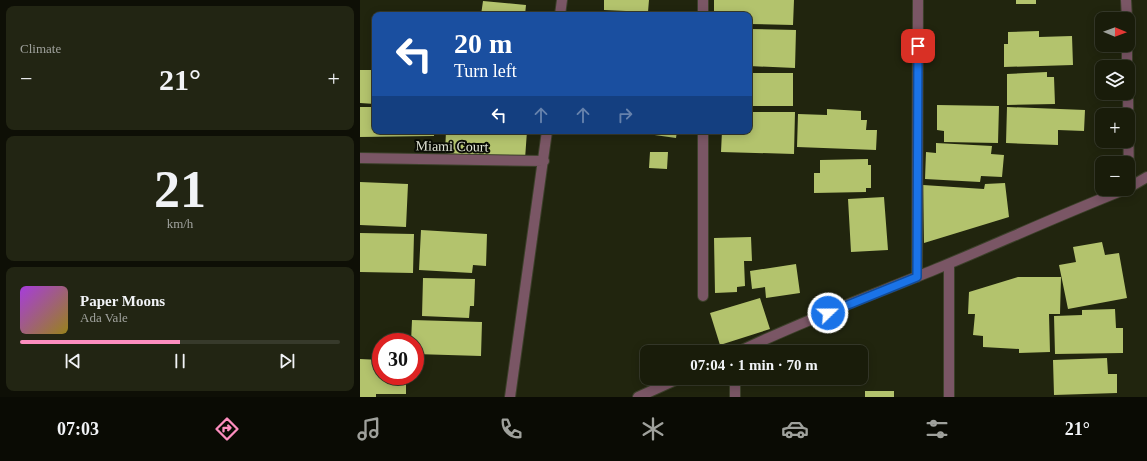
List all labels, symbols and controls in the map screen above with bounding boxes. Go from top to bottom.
north arrow [1095,12,1135,52]
map controls [1095,12,1135,196]
icon: left [388,28,440,80]
text: 20 m [454,28,512,59]
pin [901,29,935,63]
icon: arrive [907,35,929,57]
text: Climate [20,41,61,56]
button: layers [1095,60,1135,100]
text: Turn left [454,61,517,81]
text: 21° [159,63,201,96]
text: − [20,66,32,91]
text: + [328,66,340,91]
icon: left [488,104,510,126]
icon: ahead [530,104,552,126]
icon: ahead [572,104,594,126]
icon: right [614,104,636,126]
button: + [1095,108,1135,148]
street label: Miami Court [415,138,489,155]
button: − [1095,156,1135,196]
text: 21 [154,161,206,218]
text: km/h [167,216,193,231]
position arrow [807,292,849,334]
text: Paper Moons [80,293,165,309]
text: Ada Vale [80,310,128,325]
speed limit sign: 30 [372,333,424,385]
icon: previous [62,350,84,372]
icon: pause [169,350,191,372]
icon: next [276,350,298,372]
text: 07:04 · 1 min · 70 m [690,357,818,373]
icon: directions [213,415,241,443]
icon: music [355,415,383,443]
icon: phone [497,415,525,443]
icon: climate [639,415,667,443]
icon: car [781,415,809,443]
icon: filters [923,415,951,443]
text: 07:03 [57,419,99,439]
text: 21° [1065,419,1090,439]

